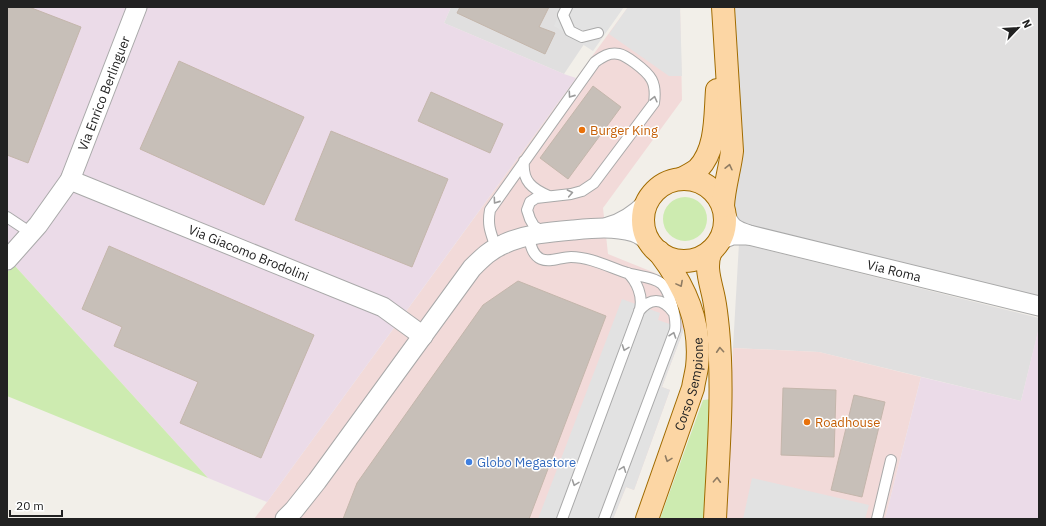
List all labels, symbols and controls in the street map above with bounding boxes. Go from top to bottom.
north arrow [998,8,1038,48]
text: N [1019,17,1035,30]
street label: Via Enrico Berlinguer [74,33,134,153]
one-way arrow [569,91,576,98]
one-way arrow [649,95,657,102]
place label: Burger King [590,122,658,139]
marker: Burger King [577,125,587,135]
one-way arrow [725,164,733,171]
one-way arrow [567,190,574,198]
one-way arrow [494,197,501,204]
street label: Via Giacomo Brodolini [186,221,311,285]
street label: Via Roma [865,256,923,286]
one-way arrow [676,280,683,288]
one-way arrow [669,331,677,338]
street label: Corso Sempione [671,337,707,433]
one-way arrow [622,344,630,351]
one-way arrow [715,347,724,353]
place label: Roadhouse [815,414,880,431]
marker: Roadhouse [802,417,812,427]
place label: Globo Megastore [477,454,576,471]
one-way arrow [664,456,673,463]
marker: Globo Megastore [464,457,474,467]
one-way arrow [618,466,626,473]
one-way arrow [713,477,721,483]
one-way arrow [572,479,580,486]
scale bar [10,492,62,518]
text: 20 m [16,498,44,513]

